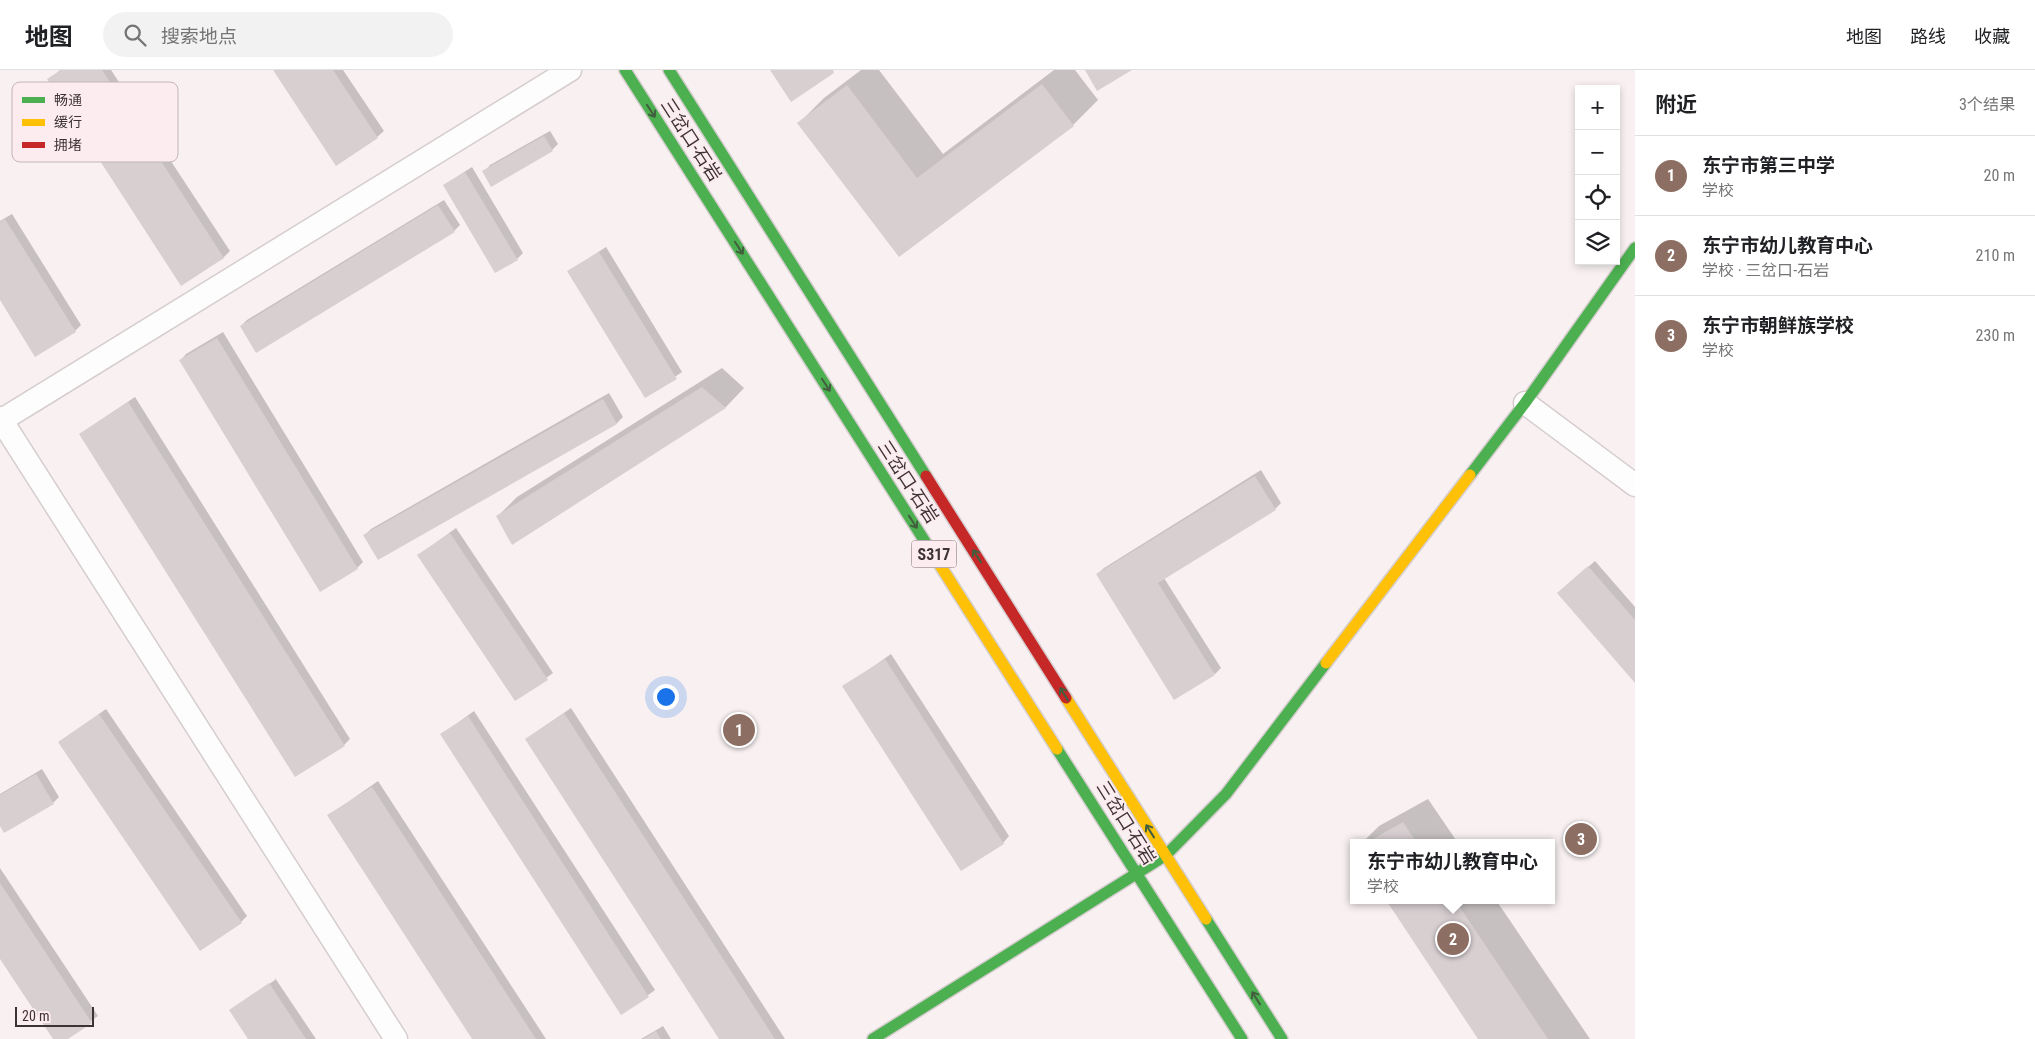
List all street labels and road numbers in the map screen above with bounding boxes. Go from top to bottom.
street label: 三岔口-石岩 [657,94,726,185]
street label: 三岔口-石岩 [874,436,943,527]
road number: S317 [912,540,956,568]
street label: 三岔口-石岩 [1092,777,1160,868]

